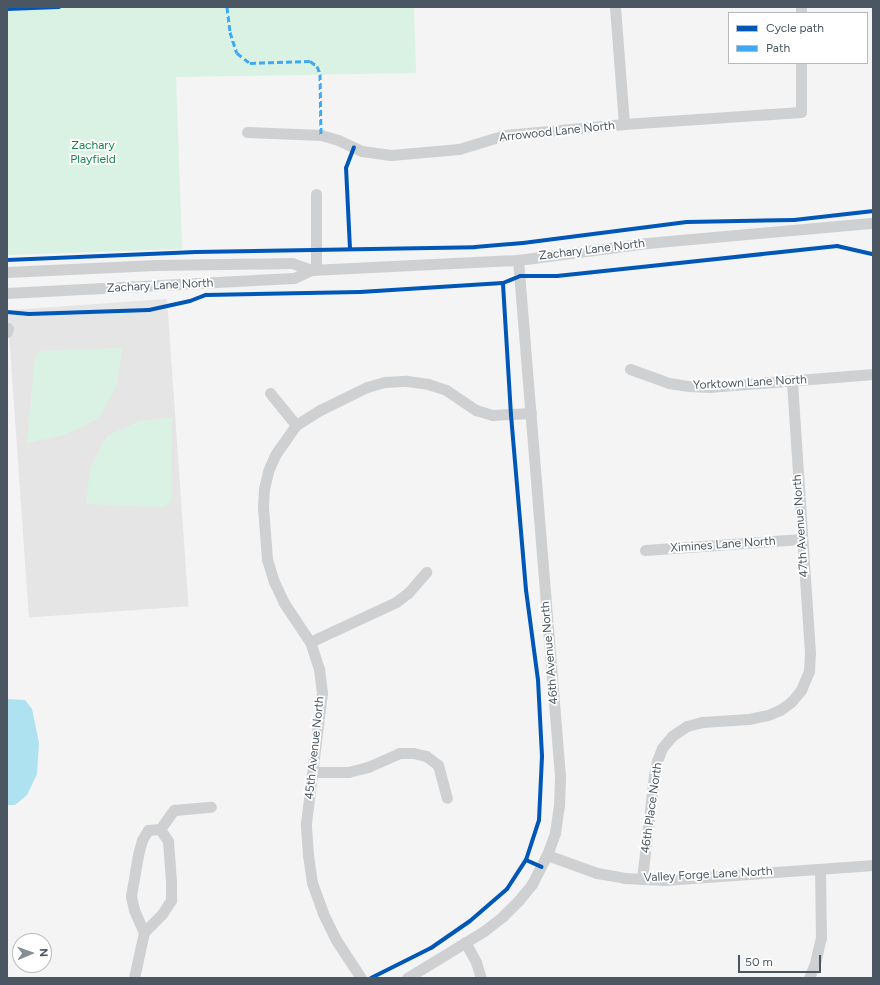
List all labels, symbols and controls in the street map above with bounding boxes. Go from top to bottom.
legend [728,12,868,64]
text: Cycle path [766,21,824,35]
text: Path [766,41,790,55]
street label: Arrowood Lane North [498,119,616,145]
park label: Zachary Playfield [70,139,116,167]
street label: Zachary Lane North [538,236,646,264]
street label: Zachary Lane North [106,276,214,296]
street label: Yorktown Lane North [693,373,807,393]
street label: 47th Avenue North [790,474,812,578]
street label: Ximines Lane North [670,534,776,556]
street label: 46th Avenue North [538,601,562,705]
street label: 45th Avenue North [302,696,328,800]
street label: 46th Place North [638,762,666,854]
street label: Valley Forge Lane North [643,864,773,886]
north arrow [12,933,52,973]
scale bar [740,947,823,973]
text: N [37,948,50,957]
text: 50 m [745,955,773,969]

